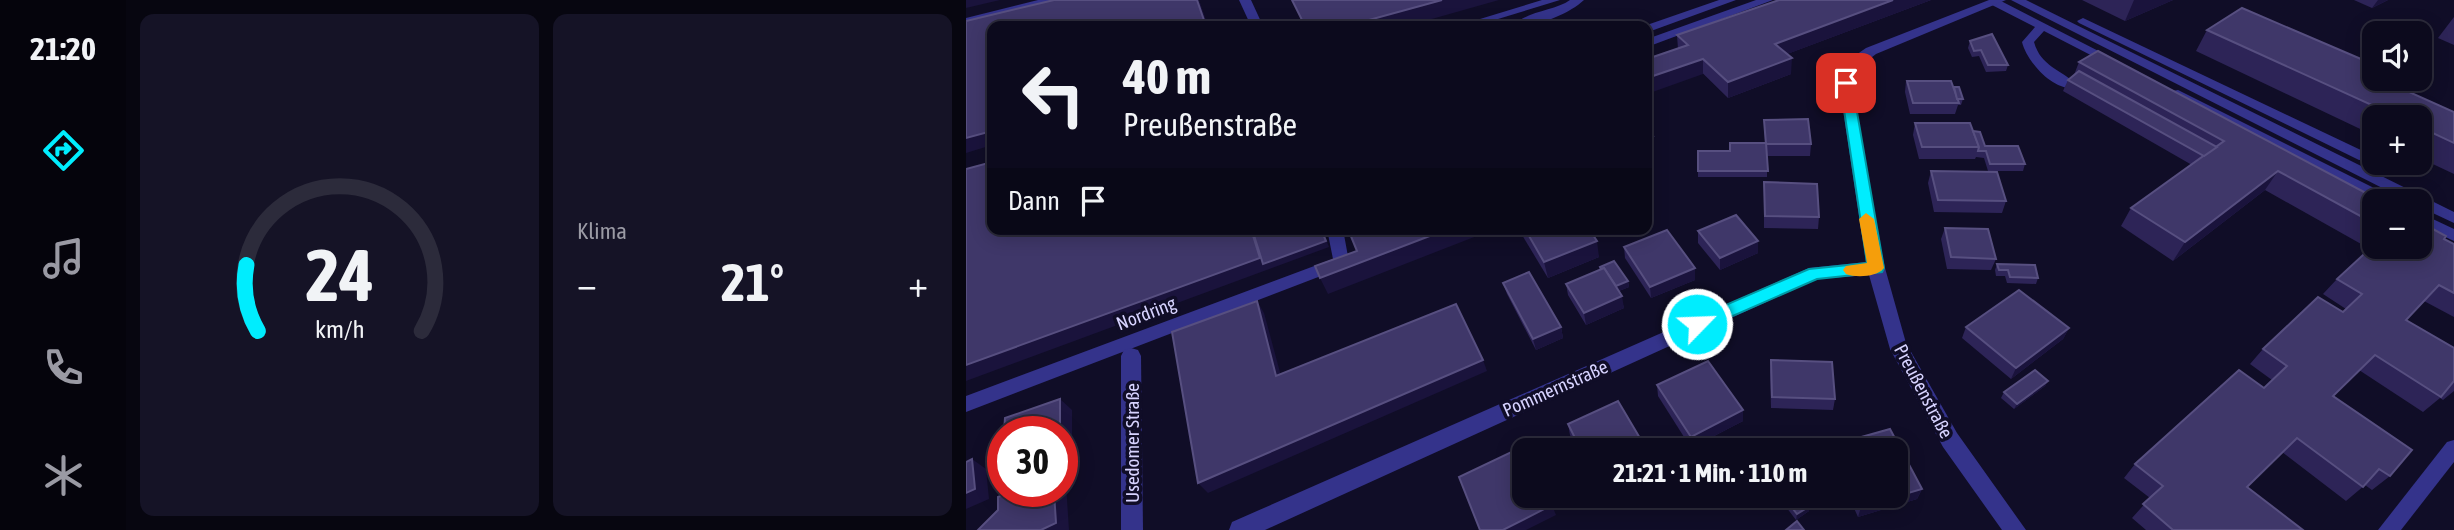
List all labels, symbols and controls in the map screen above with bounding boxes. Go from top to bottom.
map controls [2362,21,2432,259]
button: sound [2362,21,2432,91]
text: 21:20 [30,30,96,67]
text: 40 m [1123,48,1211,104]
icon: left [1008,49,1099,140]
pin [1816,53,1876,113]
icon: arrive [1827,64,1865,102]
button: + [2362,105,2432,175]
text: Preußenstraße [1123,106,1297,143]
icon: directions [39,126,88,175]
icon: arrive [1074,182,1112,220]
text: Dann [1008,186,1060,216]
button: − [2362,189,2432,259]
text: Klima [577,218,627,244]
text: 24 [305,233,374,316]
icon: music [39,234,88,283]
text: 21° [721,252,784,312]
text: − [577,262,597,305]
text: + [908,262,928,305]
position arrow [1660,287,1734,361]
street label: Nordring [1113,291,1180,334]
text: km/h [315,315,364,343]
street label: Preußenstraße [1890,340,1958,442]
icon: phone [39,343,88,392]
street label: Pommernstraße [1499,355,1611,421]
street label: Usedomer Straße [1121,383,1143,503]
speed limit sign: 30 [987,416,1078,507]
icon: climate [39,451,88,500]
text: 21:21 · 1 Min. · 110 m [1613,458,1807,488]

